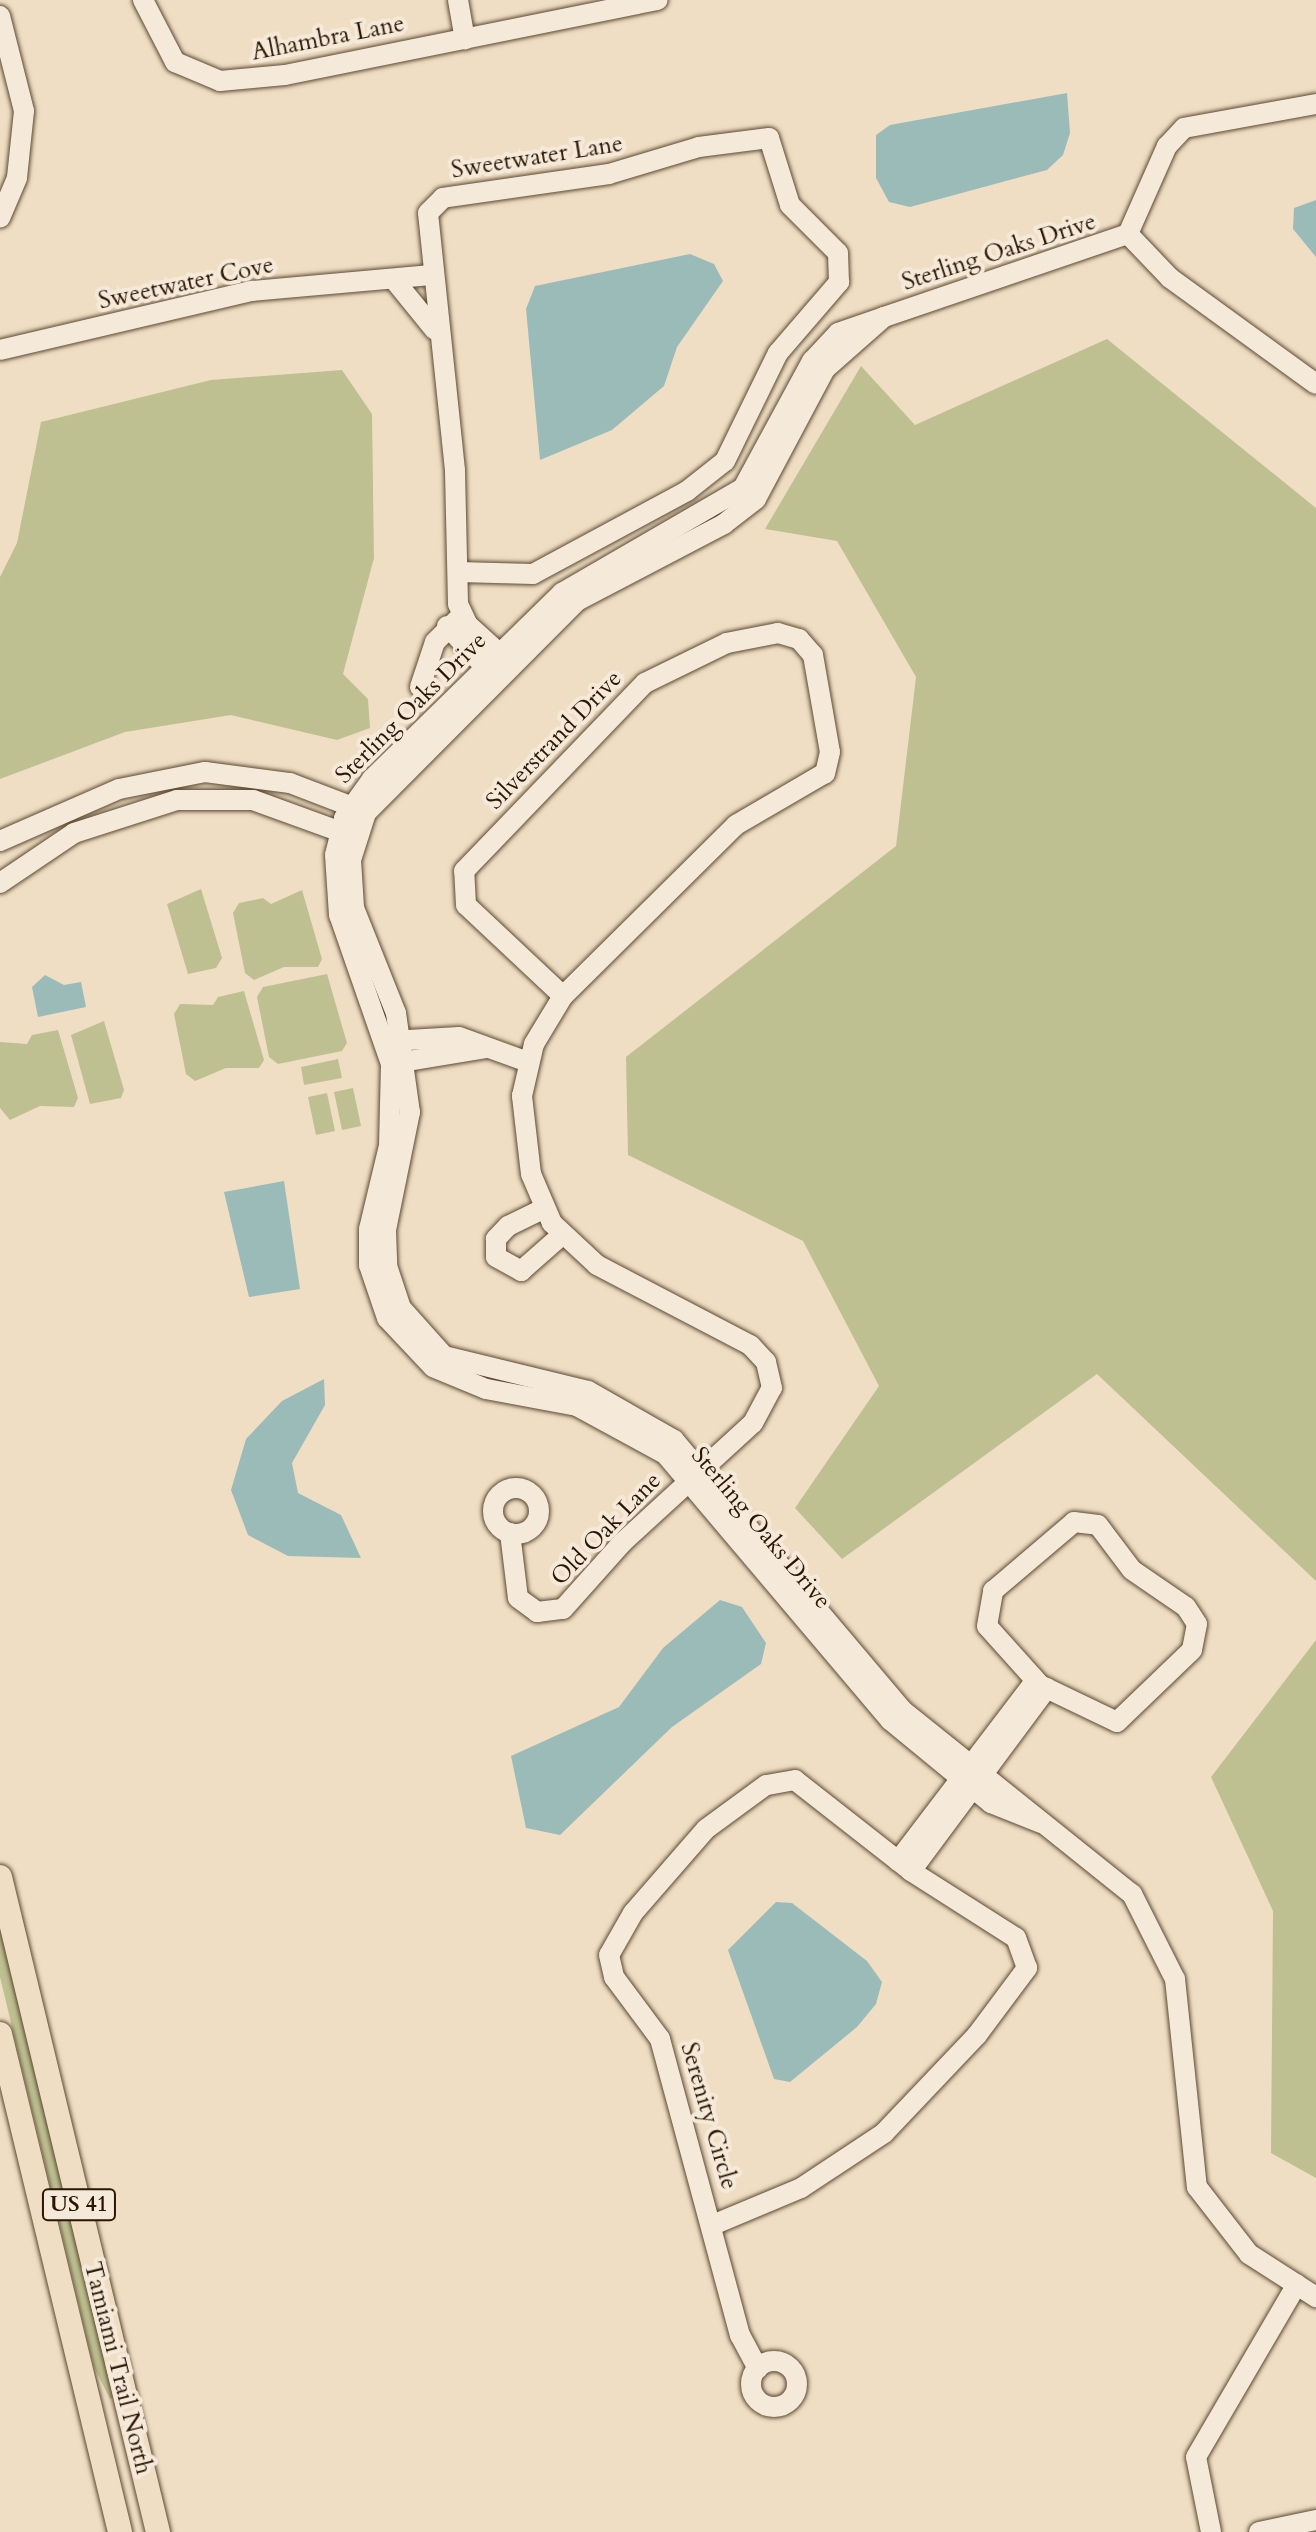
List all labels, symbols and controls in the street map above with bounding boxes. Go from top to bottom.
street label: Alhambra Lane [249,9,407,67]
street label: Sweetwater Lane [449,129,625,185]
street label: Sterling Oaks Drive [898,207,1100,297]
street label: Sweetwater Cove [96,250,276,316]
street label: Sterling Oaks Drive [329,626,493,790]
street label: Silverstrand Drive [480,664,628,816]
street label: Sterling Oaks Drive [685,1441,837,1615]
street label: Old Oak Lane [545,1467,667,1591]
street label: Serenity Circle [674,2039,744,2193]
road number: US 41 [41,2187,117,2223]
street label: Tamiami Trail North [78,2259,158,2477]

